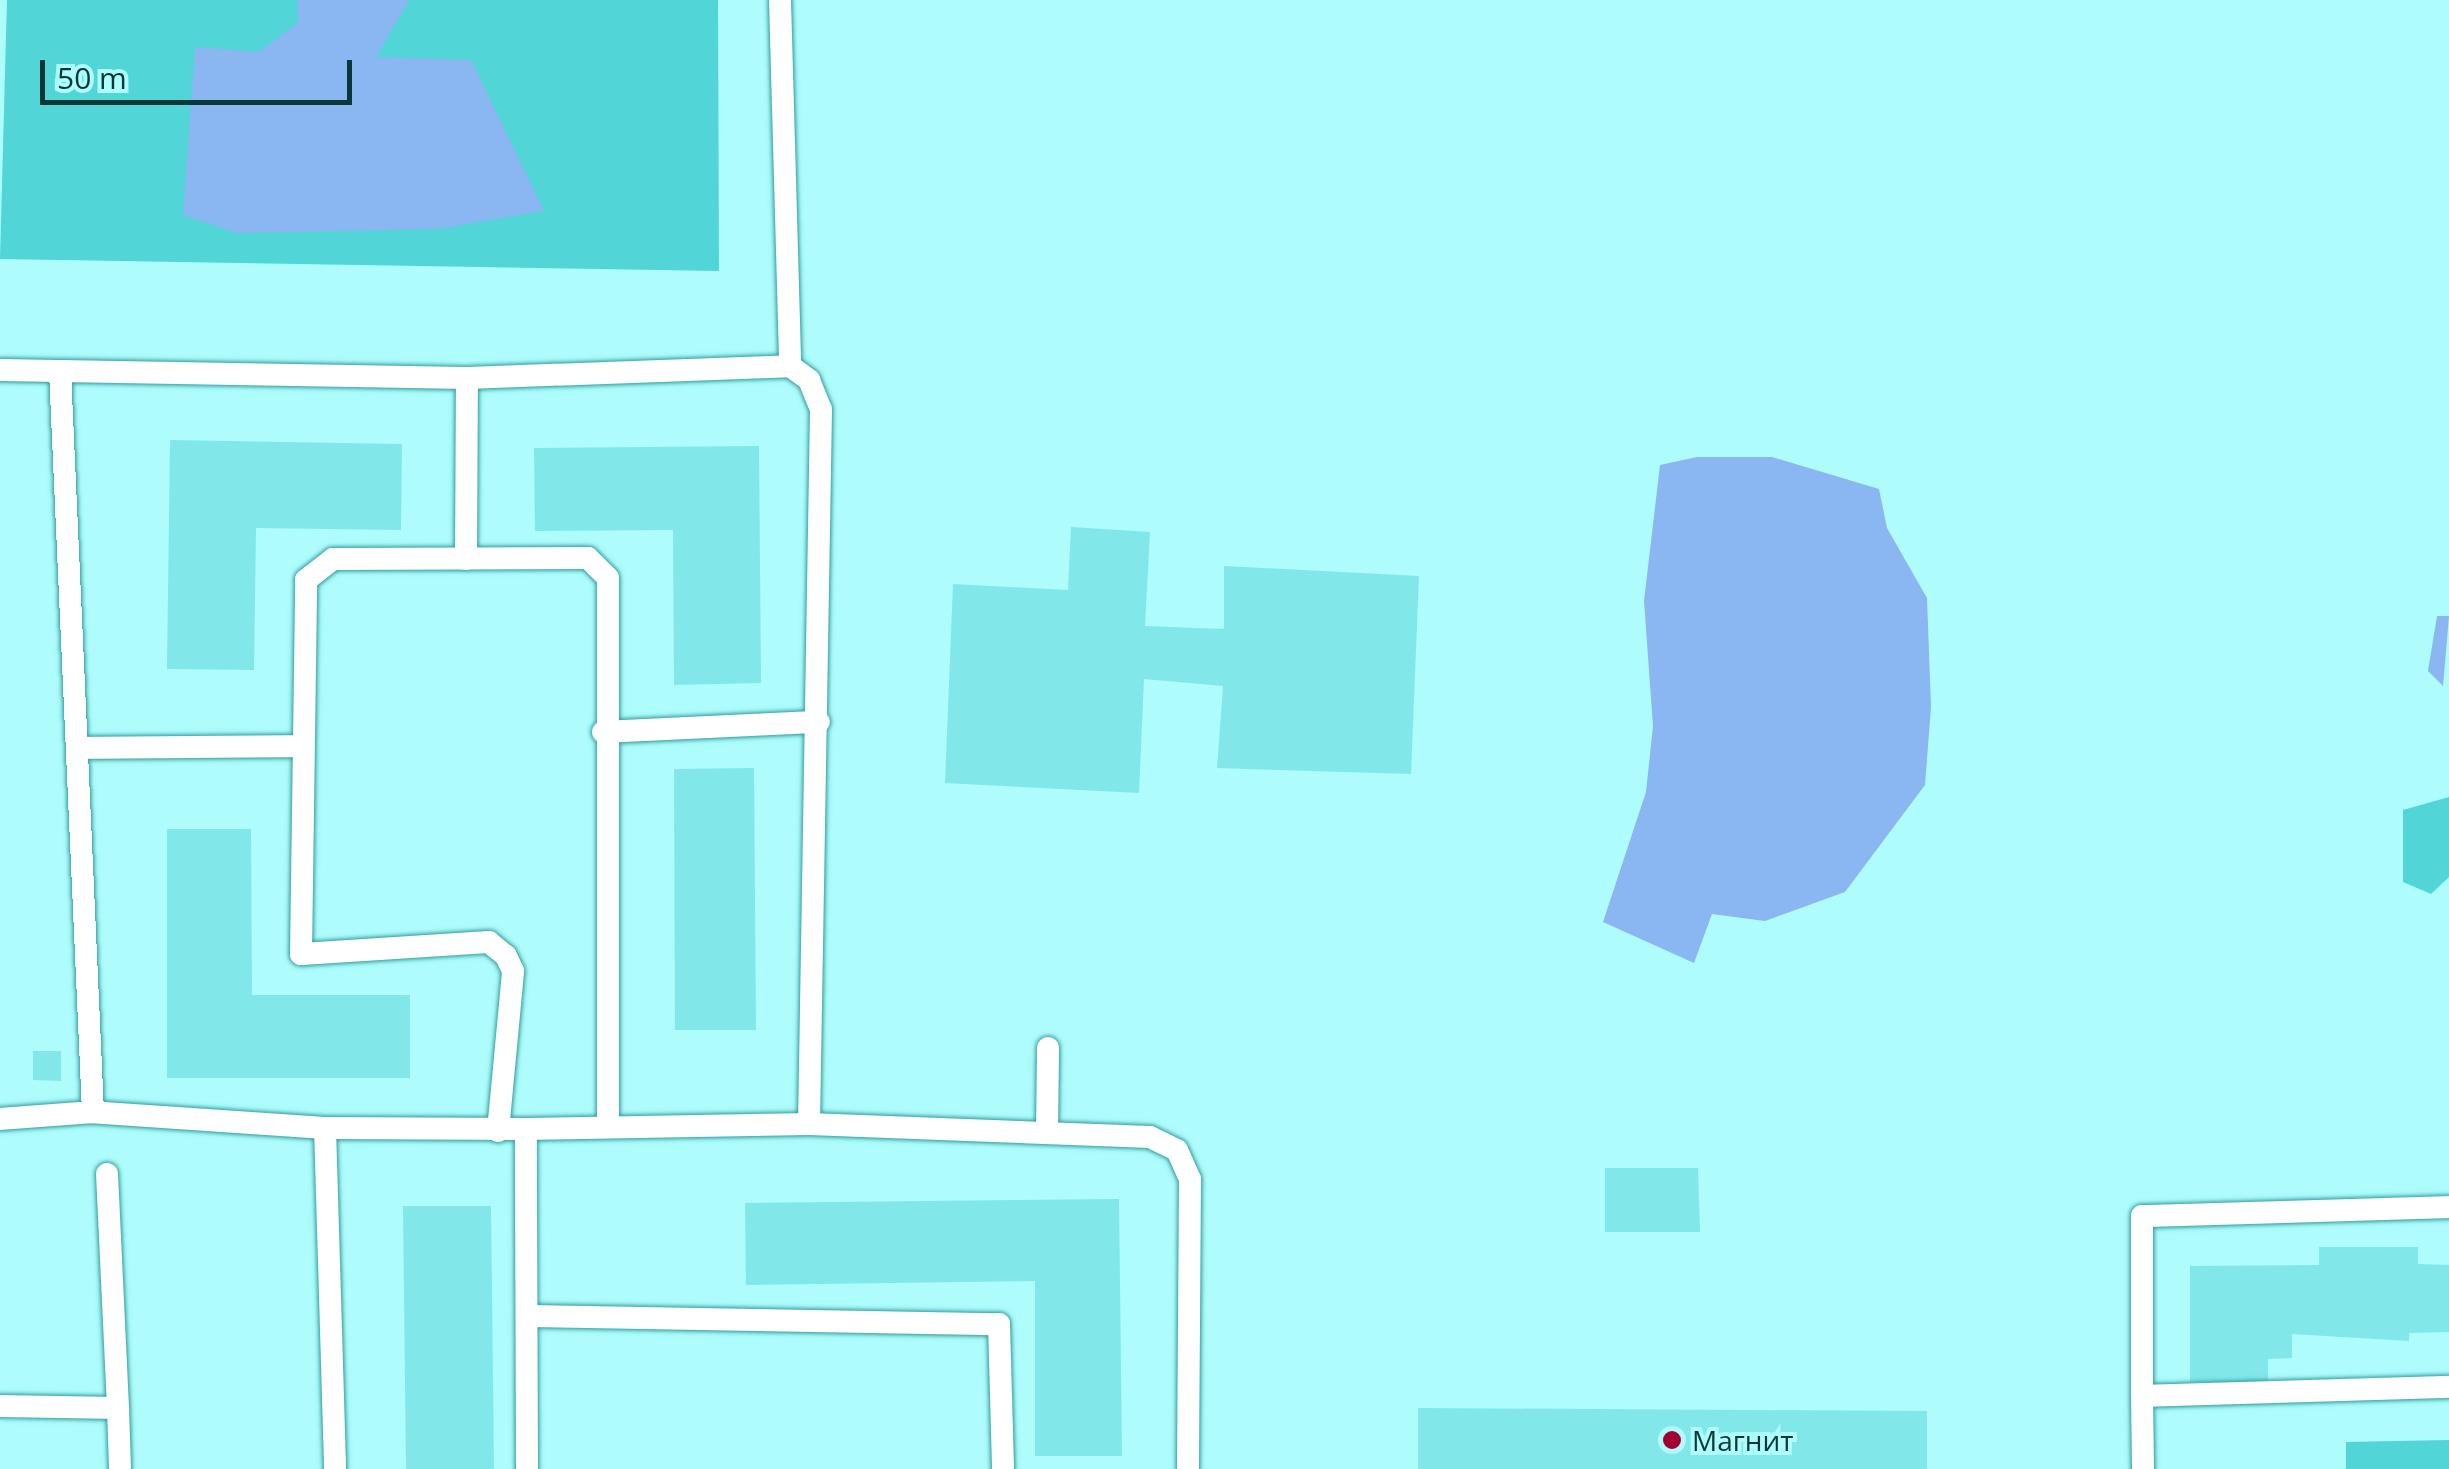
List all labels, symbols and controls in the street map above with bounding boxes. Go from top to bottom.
scale bar [45,40,358,102]
text: 50 m [57,57,127,98]
place label: Магнит [1692,1423,1794,1457]
marker: Магнит [1661,1429,1683,1451]

